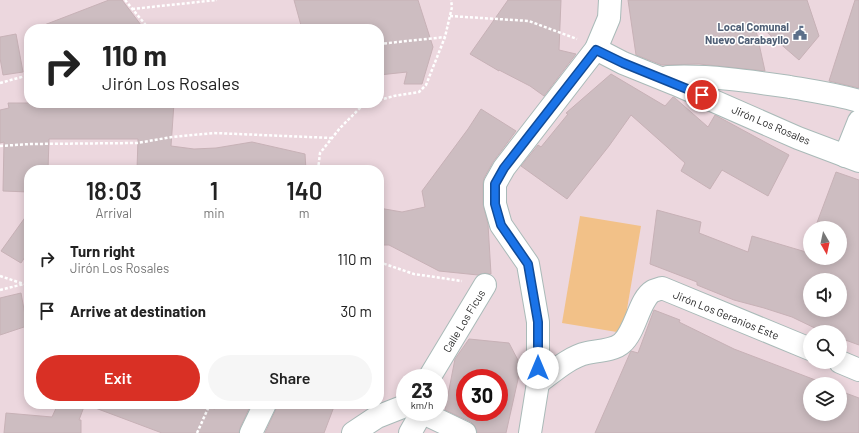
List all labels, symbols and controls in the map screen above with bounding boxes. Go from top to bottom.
place label: Local Comunal Nuevo Carabayllo [705,20,789,46]
public building icon: Local Comunal Nuevo Carabayllo [792,25,808,41]
text: 110 m [102,38,167,72]
icon: right [36,40,88,92]
text: Jirón Los Rosales [102,72,240,94]
pin [685,78,719,112]
icon: arrive [691,84,713,106]
street label: Jirón Los Rosales [730,102,812,147]
text: 18:03 [86,176,142,205]
text: 1 [210,176,218,205]
text: 140 [286,176,322,205]
text: Arrival [96,205,132,221]
text: min [203,205,225,221]
text: m [299,205,310,221]
north arrow [803,221,847,265]
map controls [803,221,847,421]
text: Turn right [70,242,135,260]
icon: right [36,248,58,270]
text: 110 m [338,250,372,268]
text: Jirón Los Rosales [70,260,169,276]
button: sound [803,273,847,317]
street label: Calle Los Ficus [440,287,487,355]
street label: Jirón Los Geranios Este [671,287,781,342]
icon: arrive [36,300,58,322]
text: Arrive at destination [70,302,206,320]
text: 30 m [340,302,372,320]
button: search [803,325,847,369]
position arrow [517,347,559,389]
button: Exit [36,355,200,401]
button: Share [208,355,372,401]
speed limit sign: 30 [456,369,508,421]
button: layers [803,377,847,421]
text: 23 [411,378,433,402]
text: km/h [411,399,433,411]

